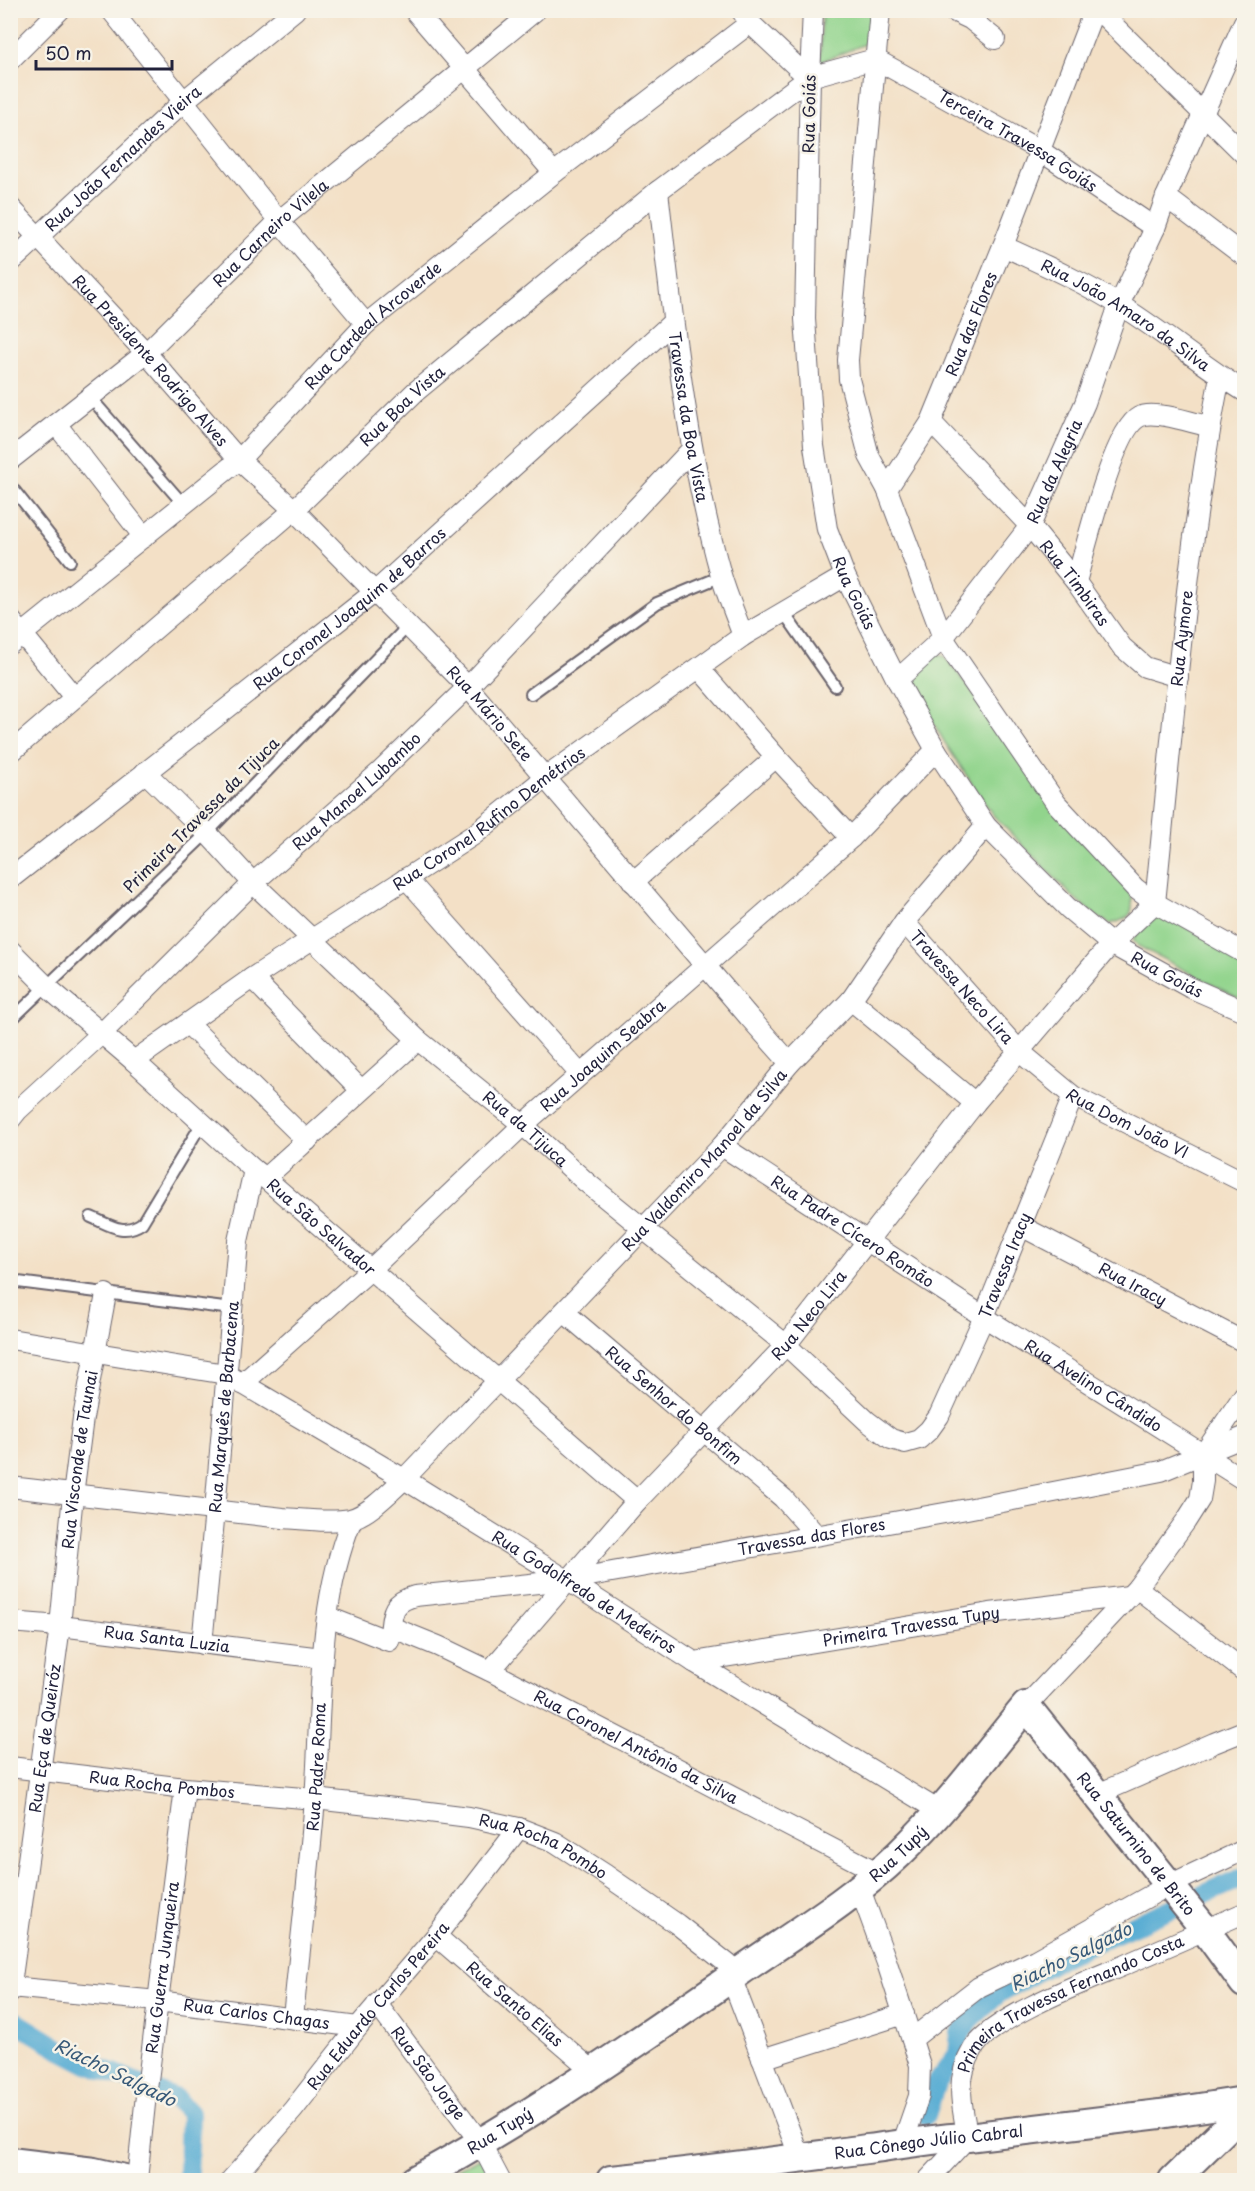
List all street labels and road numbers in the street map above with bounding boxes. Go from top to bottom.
street label: Rua Goiás [795,74,821,154]
street label: Rua João Fernandes Vieira [38,79,206,236]
street label: Terceira Travessa Goiás [934,83,1103,197]
street label: Rua Carneiro Vilela [206,172,333,292]
street label: Rua João Amaro da Silva [1037,252,1216,376]
street label: Rua Cardeal Arcoverde [298,255,446,394]
street label: Rua das Flores [938,268,1002,379]
street label: Rua Presidente Rodrigo Alves [68,269,235,451]
street label: Travessa da Boa Vista [664,330,716,504]
street label: Rua Boa Vista [353,359,450,451]
street label: Rua da Alegria [1020,415,1088,527]
street label: Rua Coronel Joaquim de Barros [247,521,450,695]
street label: Rua Timbiras [1035,534,1116,630]
street label: Rua Goiás [828,553,883,633]
street label: Rua Aymore [1164,589,1198,687]
street label: Rua Mário Sete [442,659,539,766]
street label: Rua Manoel Lubambo [286,726,426,855]
street label: Primeira Travessa da Tijuca [117,731,284,898]
street label: Rua Coronel Rufino Demétrios [387,740,590,895]
street label: Travessa Neco Lira [905,924,1020,1049]
street label: Rua Goiás [1127,944,1207,1003]
street label: Rua Joaquim Seabra [534,993,670,1116]
street label: Rua Valdomiro Manoel da Silva [615,1063,792,1256]
street label: Rua Dom João VI [1061,1082,1193,1163]
street label: Rua da Tijuca [478,1084,574,1172]
street label: Rua Padre Cícero Romão [767,1168,940,1293]
street label: Rua São Salvador [262,1172,382,1281]
street label: Travessa Iracy [972,1208,1036,1322]
street label: Rua Iracy [1095,1256,1172,1311]
street label: Rua Neco Lira [765,1264,851,1365]
street label: Rua Marquês de Barbacena [202,1300,244,1514]
street label: Rua Avelino Cândido [1020,1332,1168,1437]
street label: Rua Senhor do Bonfim [601,1339,748,1470]
street label: Rua Visconde de Taunai [55,1368,103,1550]
street label: Travessa das Flores [736,1511,887,1560]
street label: Rua Godolfredo de Medeiros [488,1524,681,1659]
street label: Primeira Travessa Tupy [820,1599,1001,1652]
street label: Rua Santa Luzia [103,1618,232,1658]
street label: Rua Eça de Queiróz [22,1662,66,1814]
street label: Rua Coronel Antônio da Silva [530,1683,743,1809]
street label: Rua Padre Roma [299,1702,331,1832]
street label: Rua Rocha Pombos [88,1764,236,1803]
street label: Rua Saturnino de Brito [1072,1766,1202,1920]
street label: Rua Rocha Pombo [477,1807,613,1884]
street label: Rua Tupý [863,1819,932,1887]
street label: Rua Guerra Junqueira [138,1880,184,2055]
street label: Rua Eduardo Carlos Pereira [300,1916,454,2094]
street label: Primeira Travessa Fernando Costa [951,1928,1187,2076]
street label: Rua Santo Elias [462,1955,569,2052]
street label: Rua Carlos Chagas [182,1991,331,2034]
street label: Rua São Jorge [386,2020,472,2124]
street label: Rua Tupý [462,2101,537,2159]
street label: Rua Cônego Júlio Cabral [833,2117,1025,2164]

